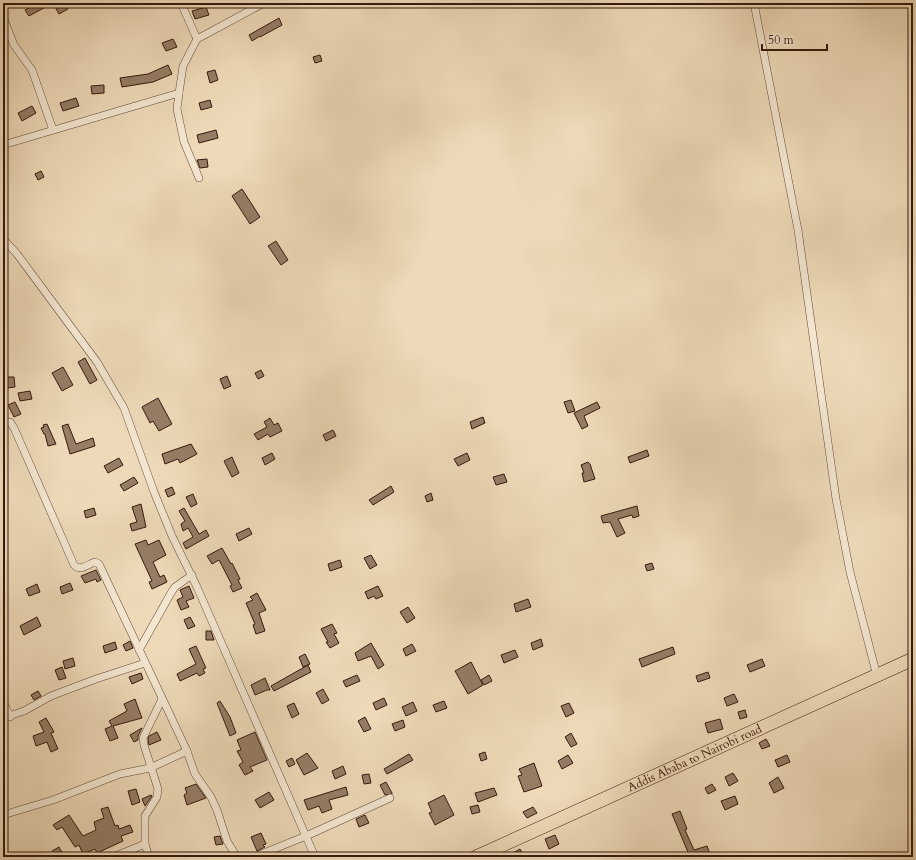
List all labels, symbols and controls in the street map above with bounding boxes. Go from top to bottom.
scale bar [762,26,827,52]
text: 50 m [768,32,795,48]
street label: Addis Ababa to Nairobi road [625,720,765,795]

